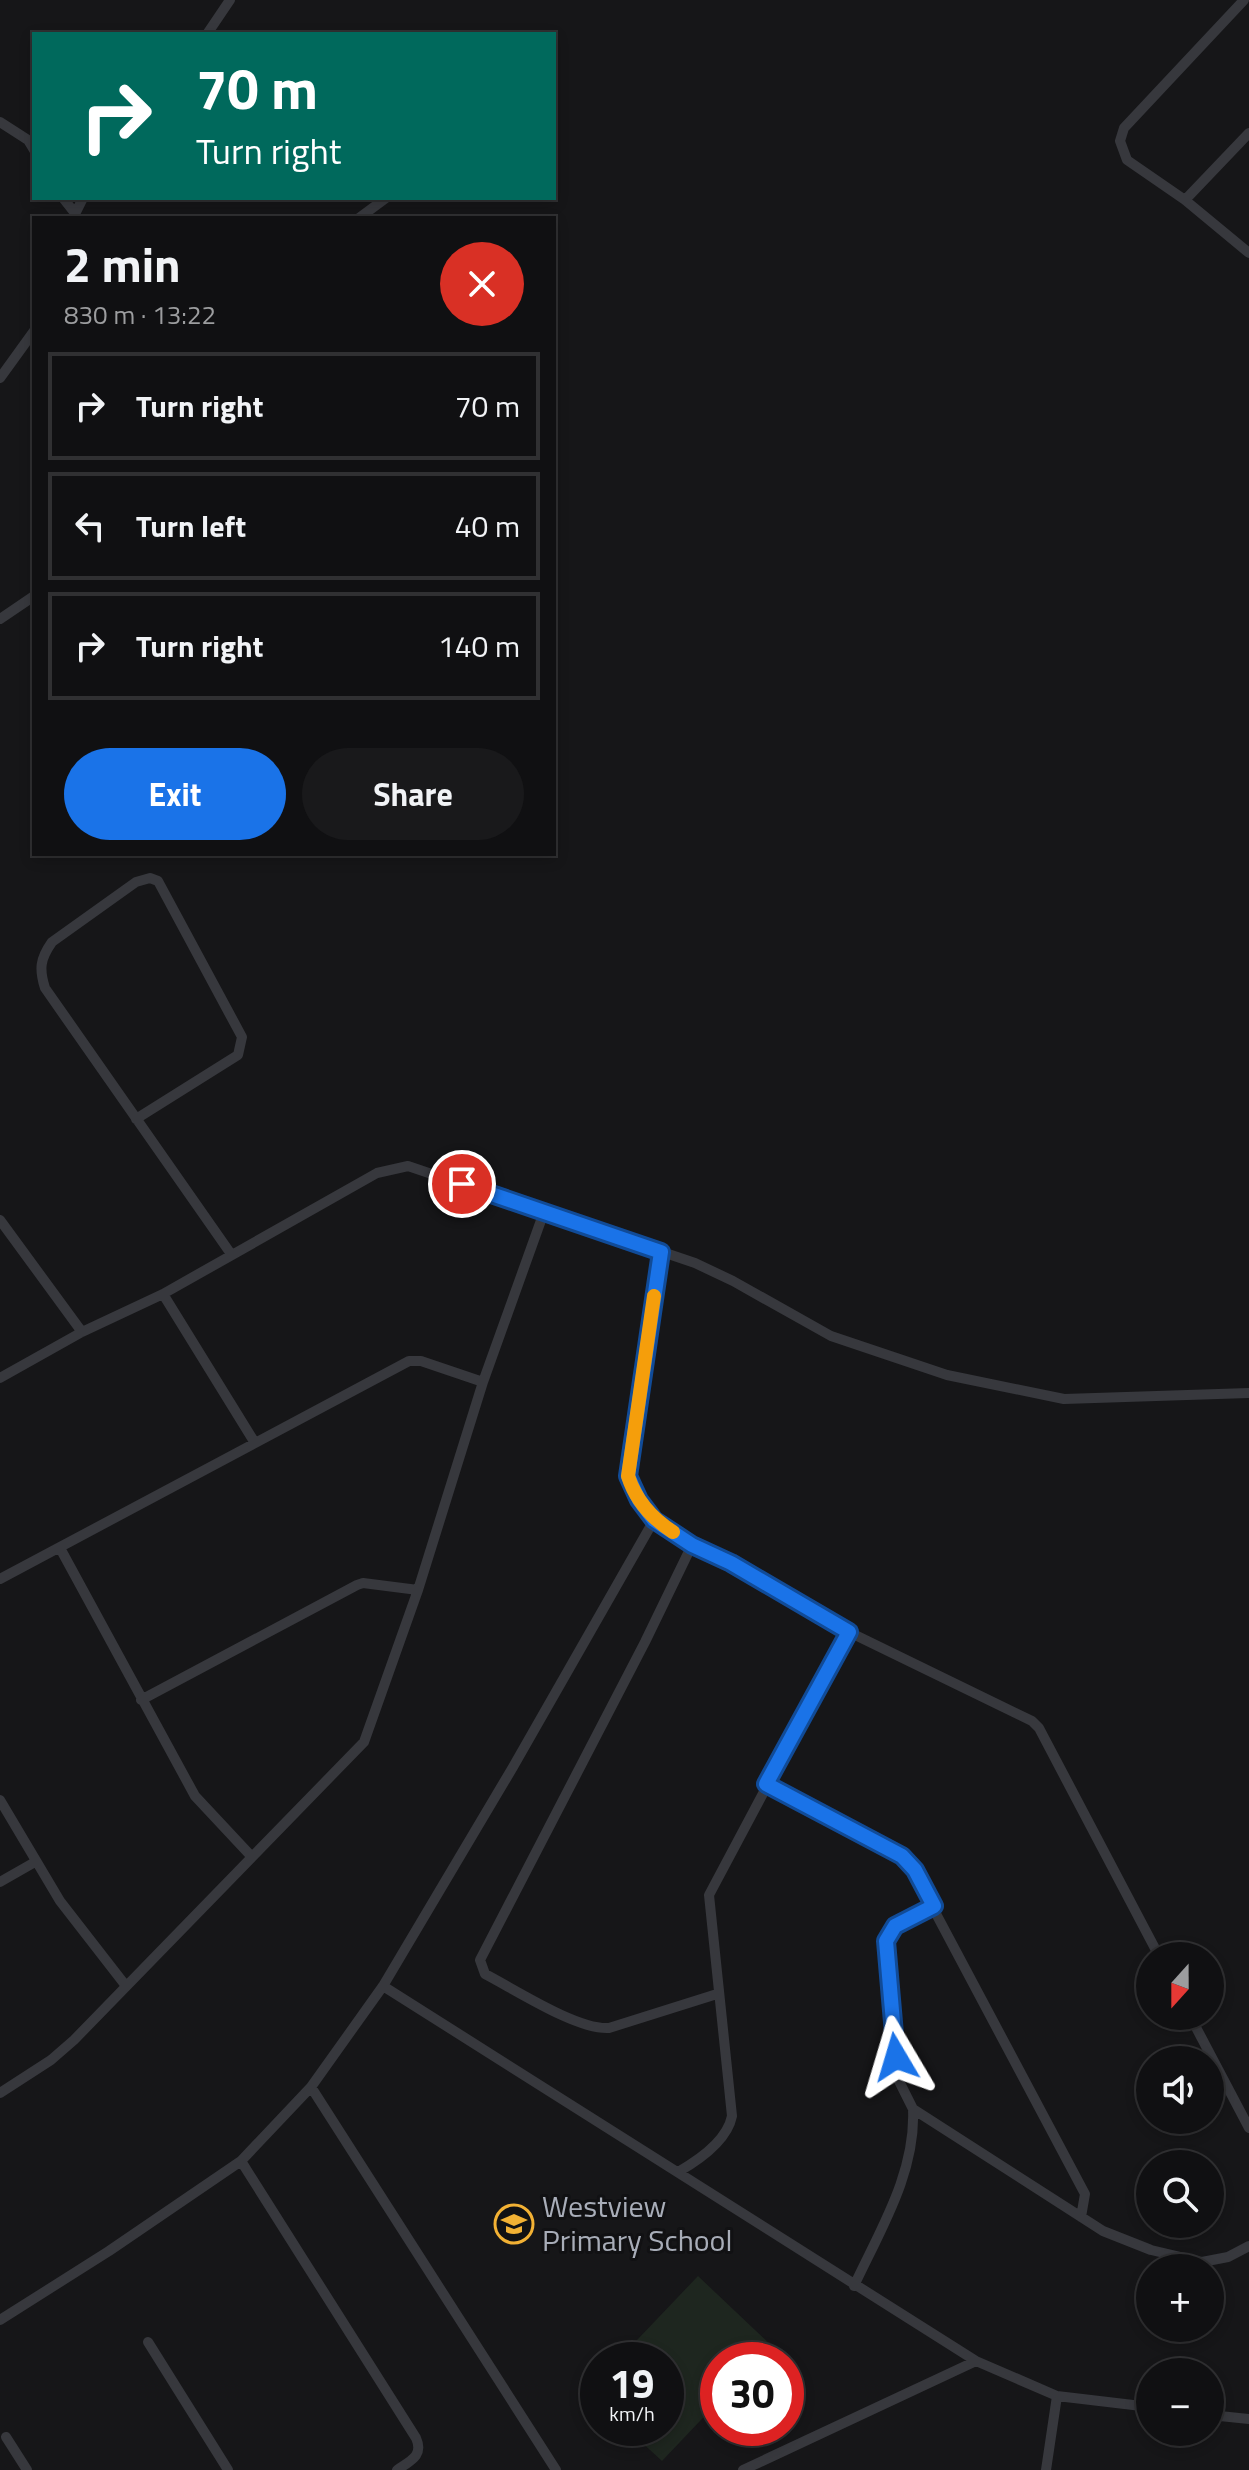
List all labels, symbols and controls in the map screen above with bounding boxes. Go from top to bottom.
text: 70 m [196,46,318,131]
icon: right [64,64,168,168]
text: Turn right [196,123,341,178]
text: 2 min [64,228,181,301]
button: close [440,242,524,326]
text: 830 m · 13:22 [64,295,216,334]
text: Turn right [136,383,264,429]
text: 70 m [455,383,520,429]
icon: right [68,384,112,428]
text: Turn left [136,503,246,549]
text: 40 m [455,503,520,549]
icon: left [68,504,112,548]
text: Turn right [136,623,264,669]
text: 140 m [438,623,520,669]
icon: right [68,624,112,668]
button: Exit [64,748,286,840]
button: Share [302,748,524,840]
pin [428,1150,496,1218]
icon: arrive [440,1162,484,1206]
north arrow [1136,1942,1224,2030]
map controls [1136,1942,1224,2446]
position arrow [854,2015,938,2099]
button: sound [1136,2046,1224,2134]
button: search [1136,2150,1224,2238]
place label: Westview Primary School [542,2183,732,2263]
school or university icon: Westview Primary School [493,2203,535,2245]
button: + [1136,2254,1224,2342]
speed limit sign: 30 [700,2342,804,2446]
text: 19 [610,2353,654,2414]
button: − [1136,2358,1224,2446]
text: km/h [609,2398,655,2429]

